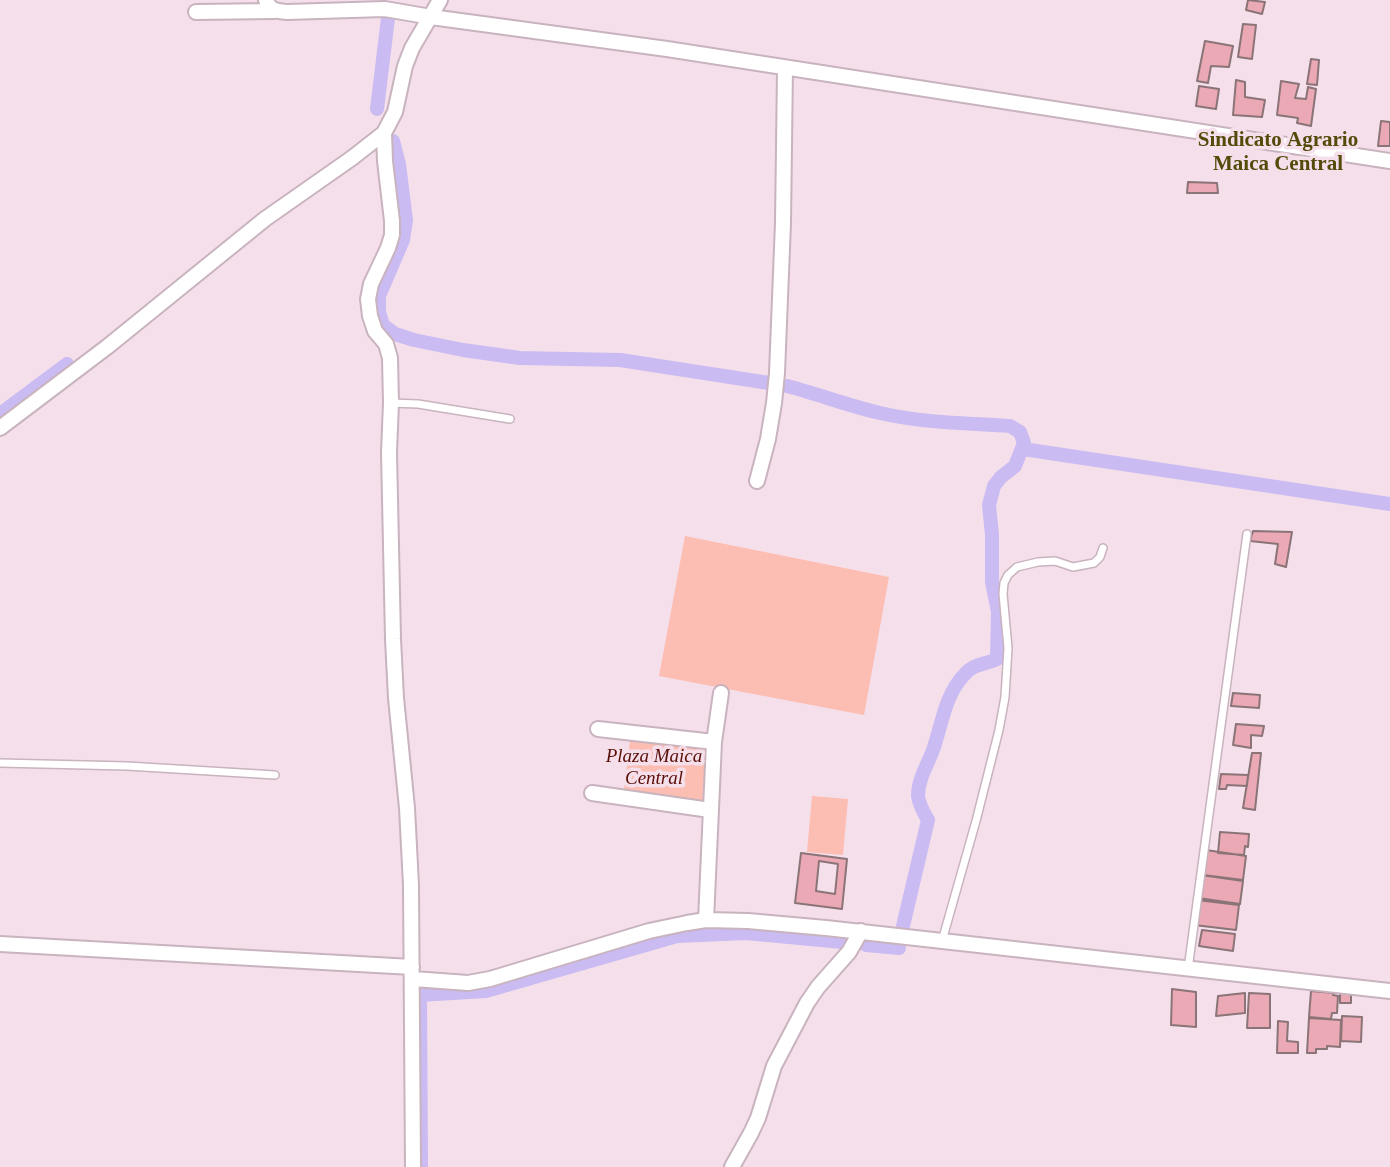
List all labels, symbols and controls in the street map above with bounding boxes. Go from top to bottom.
district label: Sindicato Agrario Maica Central [1198,128,1358,178]
park label: Plaza Maica Central [606,746,702,790]

